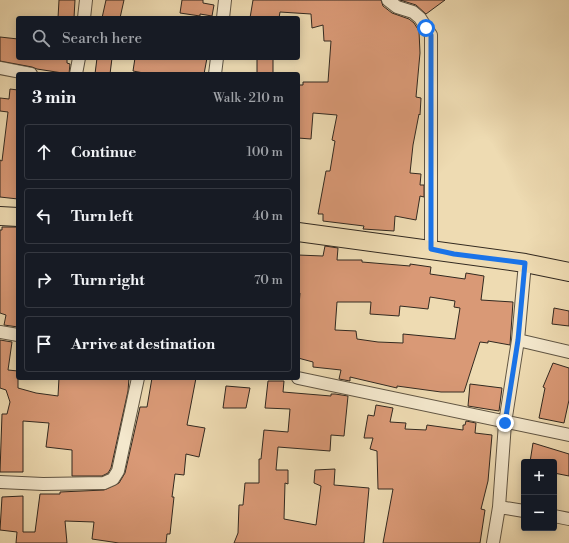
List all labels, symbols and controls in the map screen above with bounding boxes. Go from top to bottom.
search box [16,16,300,60]
route start [417,19,435,37]
icon: search [30,27,52,49]
text: Search here [62,29,142,48]
text: 3 min [32,87,76,109]
text: Walk · 210 m [213,90,284,106]
icon: ahead [33,141,55,163]
text: Continue [71,143,136,162]
text: 100 m [247,144,283,160]
icon: left [33,205,55,227]
text: Turn left [71,207,133,226]
text: 40 m [253,208,283,224]
icon: right [33,269,55,291]
text: Turn right [71,271,145,290]
text: 70 m [254,272,283,288]
icon: arrive [33,333,55,355]
text: Arrive at destination [71,335,215,354]
route end [496,414,514,432]
map controls [521,459,557,531]
button: + [521,459,557,495]
button: − [521,495,557,531]

